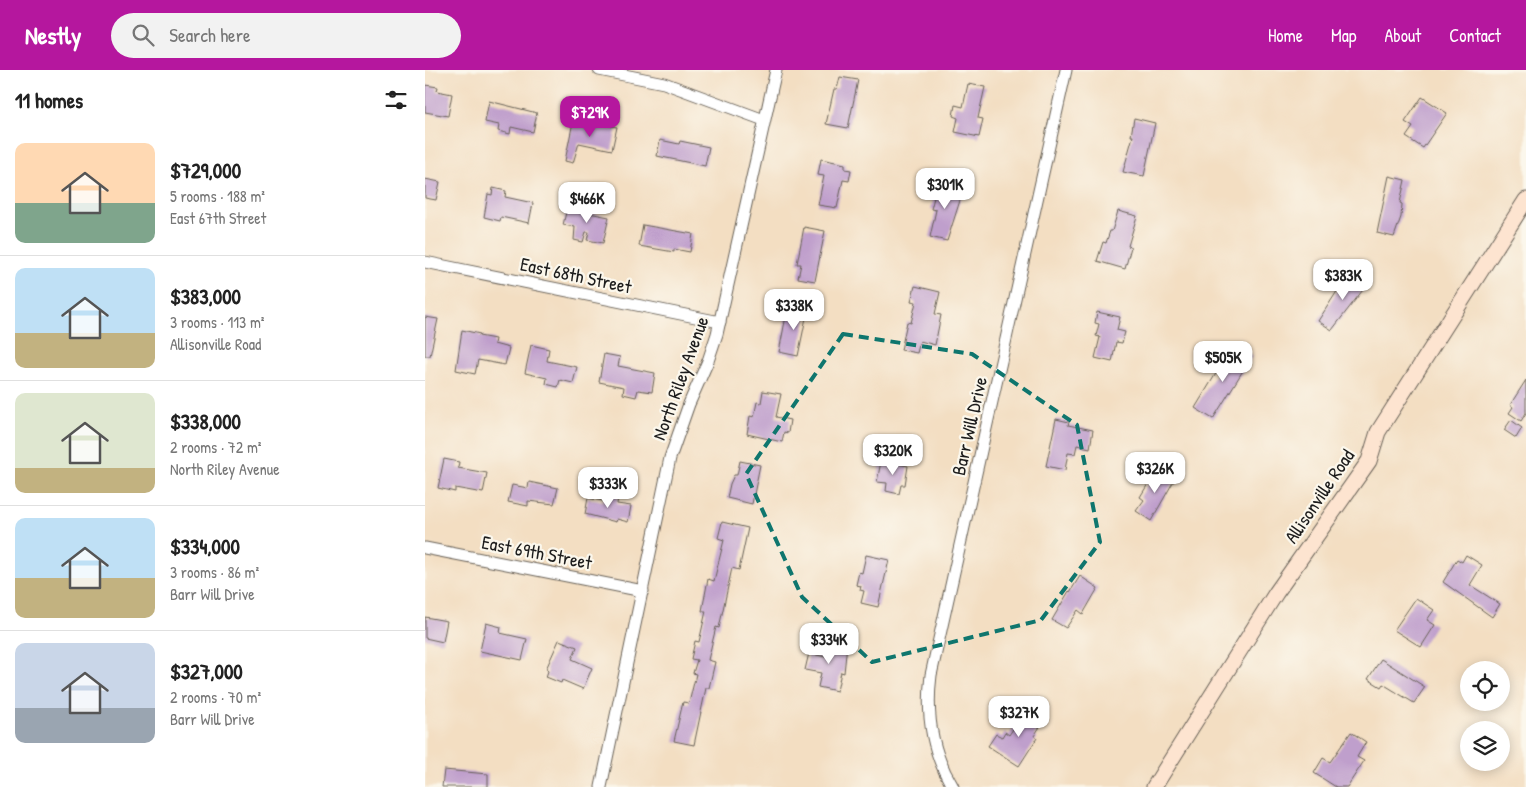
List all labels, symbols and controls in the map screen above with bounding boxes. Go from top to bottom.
search box [111,13,461,58]
text: Nestly [25,19,81,51]
icon: search [129,21,157,49]
text: Search here [169,22,251,48]
text: Home [1268,23,1303,48]
text: Map [1331,23,1356,48]
text: About [1384,23,1421,48]
text: Contact [1449,23,1501,48]
text: 11 homes [15,86,83,115]
icon: filters [382,86,410,114]
pin: $729K [555,96,625,138]
text: $729K [571,101,609,123]
text: $729,000 [170,156,241,185]
icon: home [55,163,115,223]
pin: $301K [910,168,980,210]
text: $301K [927,173,963,195]
pin: $466K [552,182,622,224]
text: 5 rooms · 188 m² [170,185,265,207]
text: $466K [569,187,605,209]
text: East 67th Street [170,207,266,229]
street label: East 68th Street [518,251,634,300]
pin: $383K [1308,258,1378,301]
text: $383K [1324,264,1362,286]
text: $383,000 [170,282,241,311]
icon: home [55,288,115,348]
pin: $338K [759,288,829,331]
text: $338K [775,294,813,316]
text: 3 rooms · 113 m² [170,311,265,333]
street label: North Riley Avenue [646,312,715,444]
text: Allisonville Road [170,333,261,355]
pin: $505K [1188,340,1258,383]
text: $505K [1204,346,1242,368]
street label: Barr Will Drive [945,374,993,478]
text: $338,000 [170,407,241,436]
icon: home [55,413,115,473]
pin: $320K [858,434,928,476]
text: 2 rooms · 72 m² [170,436,261,458]
text: $320K [874,439,912,461]
street label: Allisonville Road [1278,443,1360,548]
pin: $326K [1120,452,1190,494]
text: $326K [1136,457,1174,479]
text: North Riley Avenue [170,458,280,480]
pin: $333K [573,466,643,509]
text: $333K [589,472,627,494]
street label: East 69th Street [480,529,595,576]
text: $334,000 [170,532,240,561]
icon: home [55,538,115,598]
text: 3 rooms · 86 m² [170,561,259,583]
text: Barr Will Drive [170,583,255,605]
pin: $334K [794,622,864,665]
text: $334K [811,628,847,650]
text: $327,000 [170,657,243,686]
map controls [1460,661,1510,771]
button: locate [1460,661,1510,711]
icon: home [55,663,115,723]
text: 2 rooms · 70 m² [170,686,261,708]
pin: $327K [984,696,1054,738]
text: $327K [999,701,1039,723]
text: Barr Will Drive [170,708,255,730]
button: layers [1460,721,1510,771]

